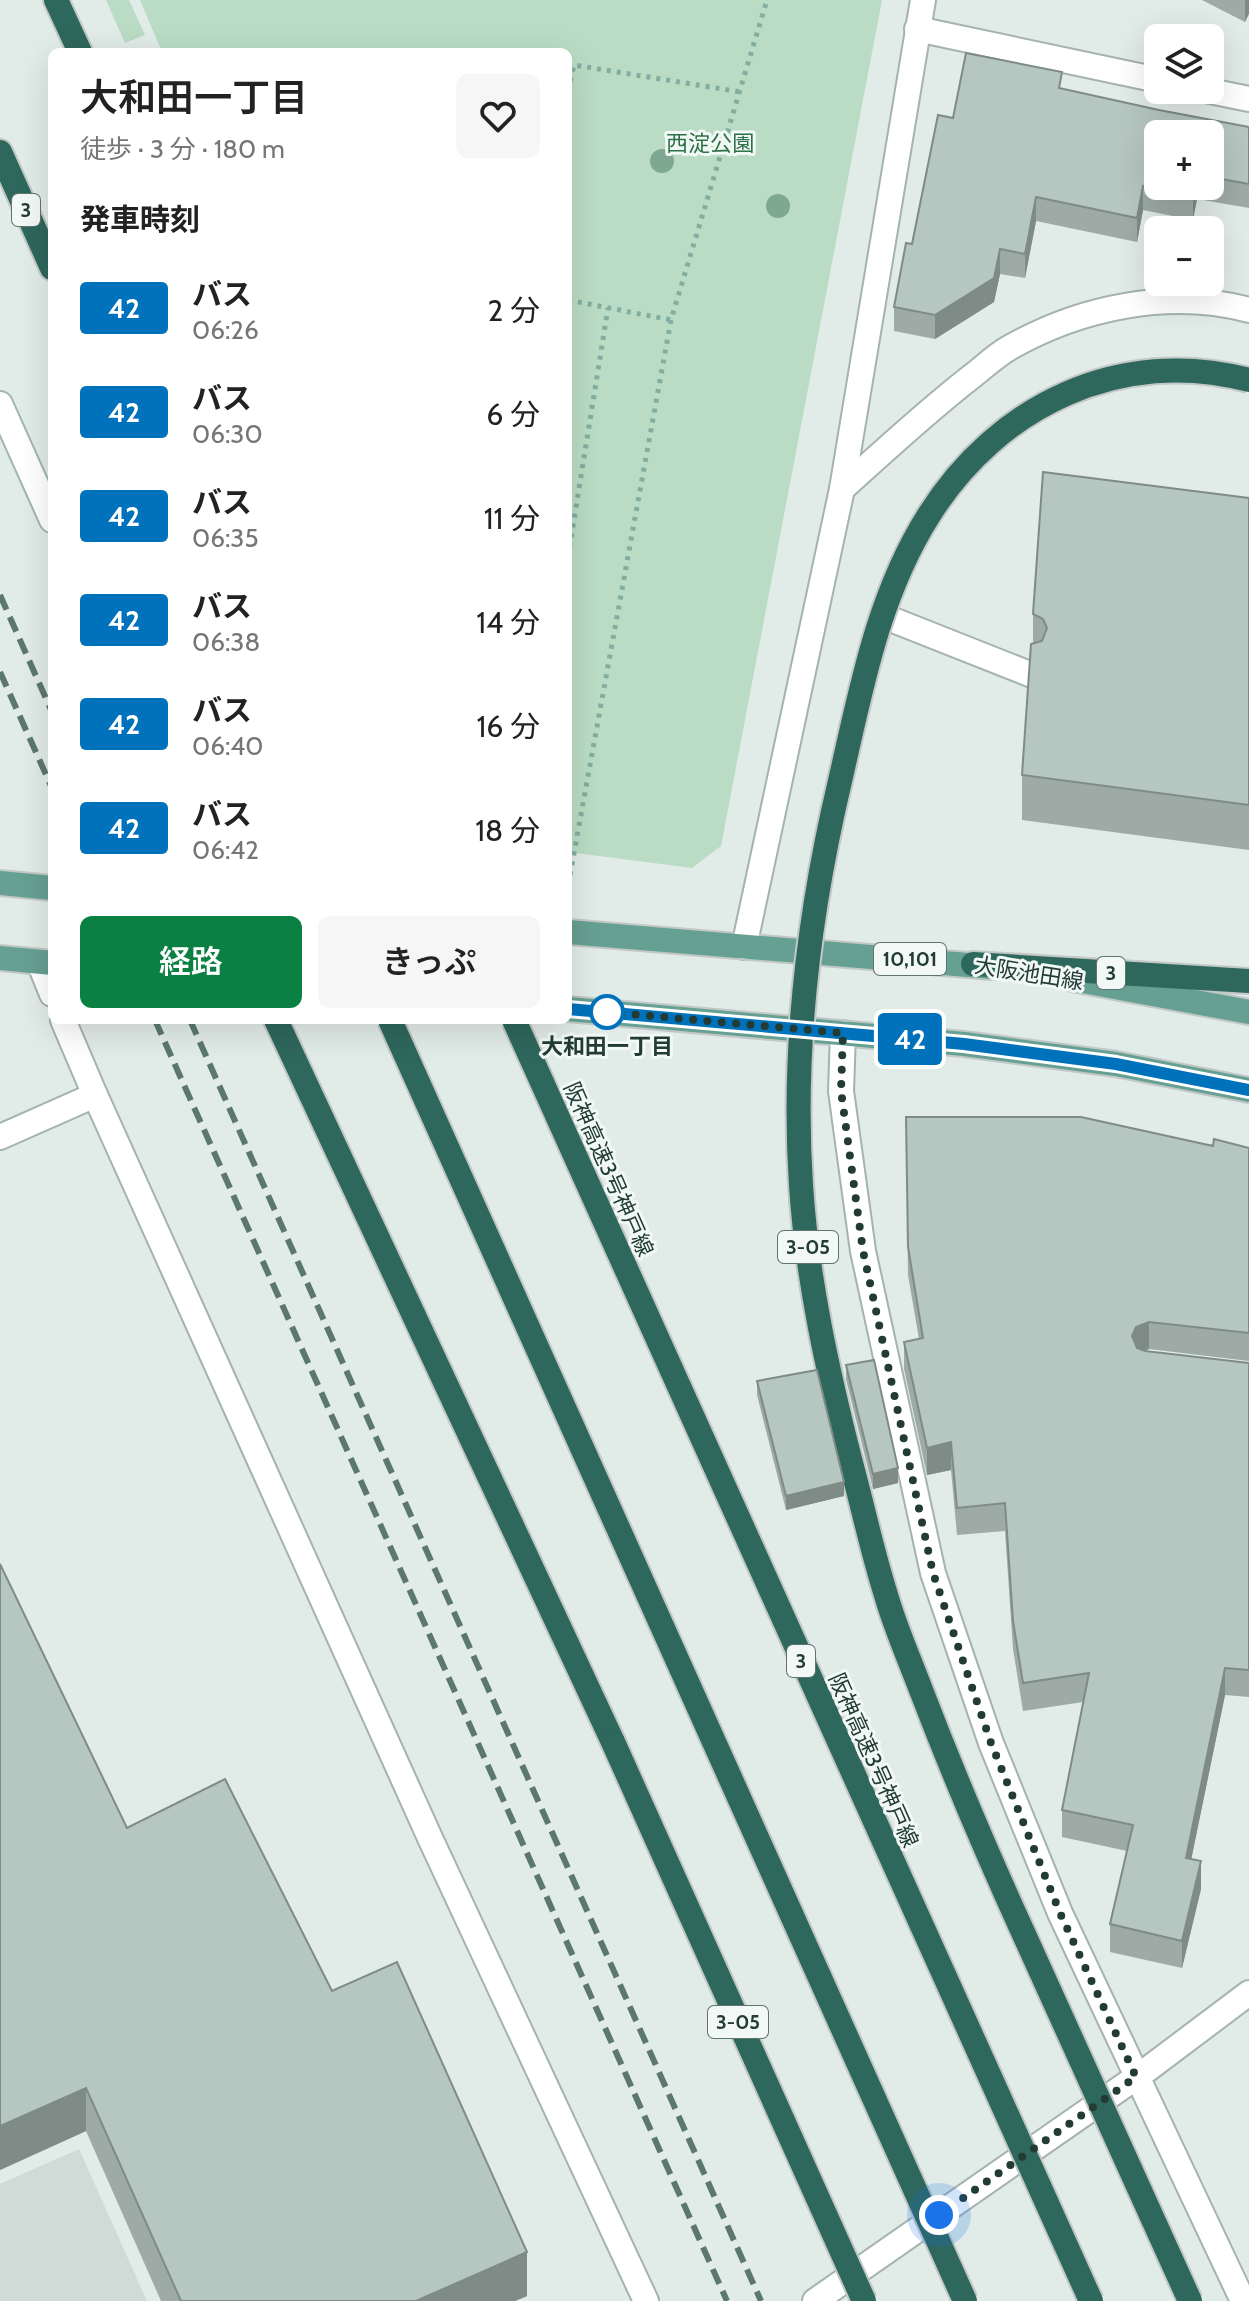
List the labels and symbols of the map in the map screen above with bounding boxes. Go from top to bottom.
park label: 西淀公園 [666,130,754,157]
road number: 3 [12,194,40,226]
road number: 10,101 [874,943,946,975]
street label: 大阪池田線 [972,952,1085,995]
road number: 3 [1097,957,1125,989]
marker: 大和田一丁目 [590,995,624,1029]
line badge: 42 [874,1013,946,1065]
place label: 大和田一丁目 [541,1033,673,1060]
street label: 阪神高速3号神戸線 [558,1078,659,1261]
road number: 3-05 [778,1231,838,1263]
road number: 3 [787,1645,815,1677]
street label: 阪神高速3号神戸線 [823,1669,924,1852]
road number: 3-05 [708,2006,768,2038]
your location [919,2195,959,2235]

